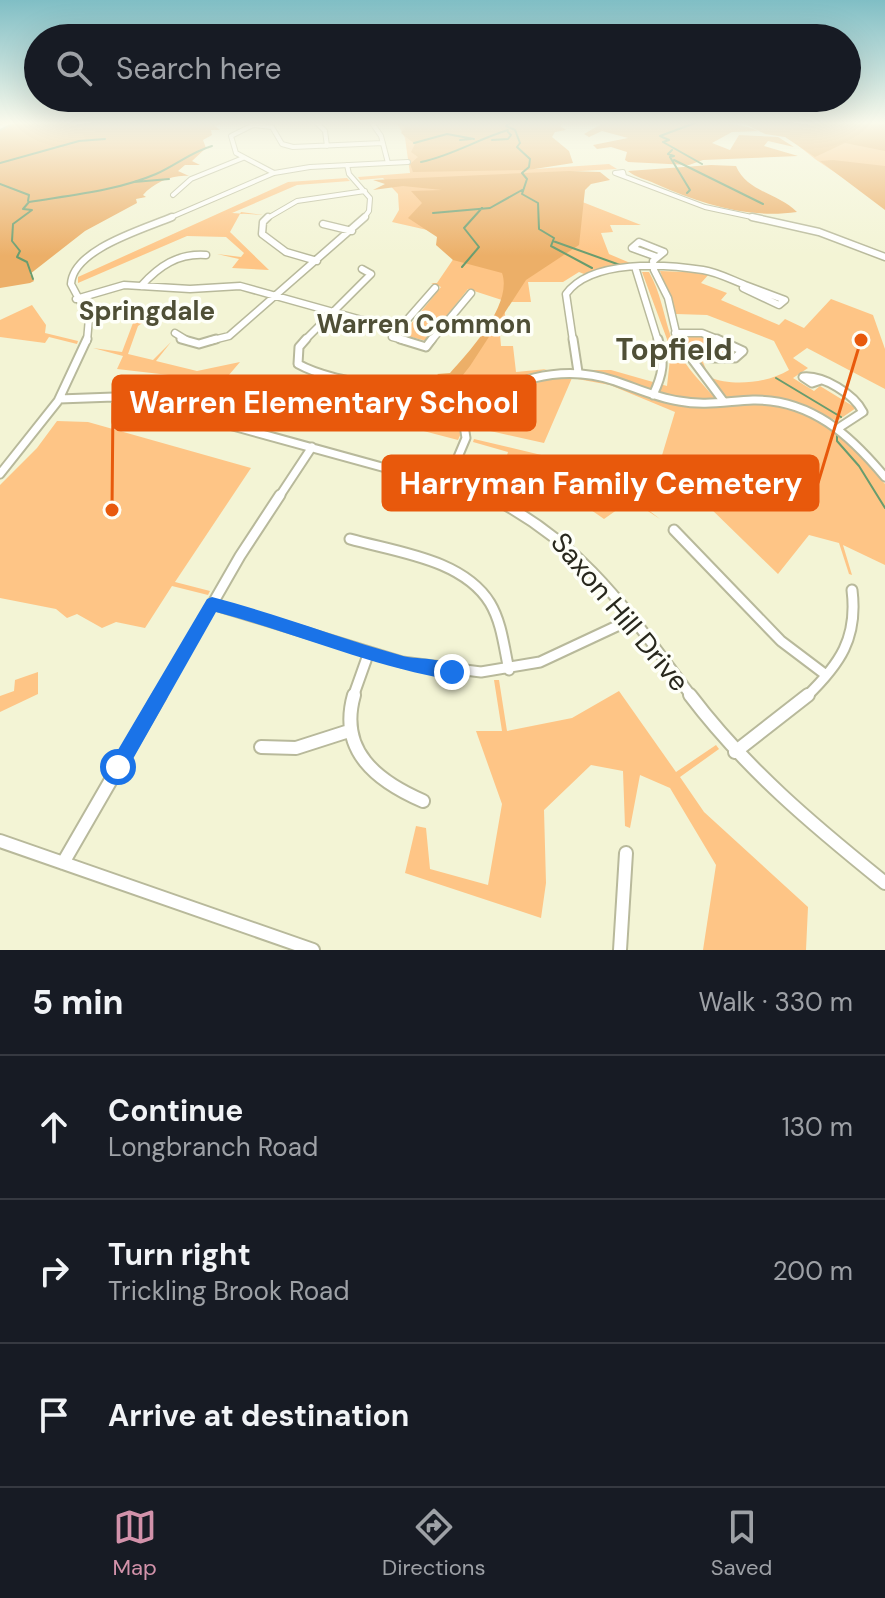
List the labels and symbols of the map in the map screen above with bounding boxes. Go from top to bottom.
district label: Springdale [79,294,215,328]
district label: Warren Common [317,307,531,341]
district label: Topfield [615,330,733,369]
callout: Warren Elementary School [113,376,535,430]
text: Warren Elementary School [129,383,519,422]
callout: Harryman Family Cemetery [383,456,818,510]
text: Harryman Family Cemetery [400,464,802,503]
street label: Saxon Hill Drive [543,525,697,699]
route end [434,654,470,690]
route start [100,749,136,785]

